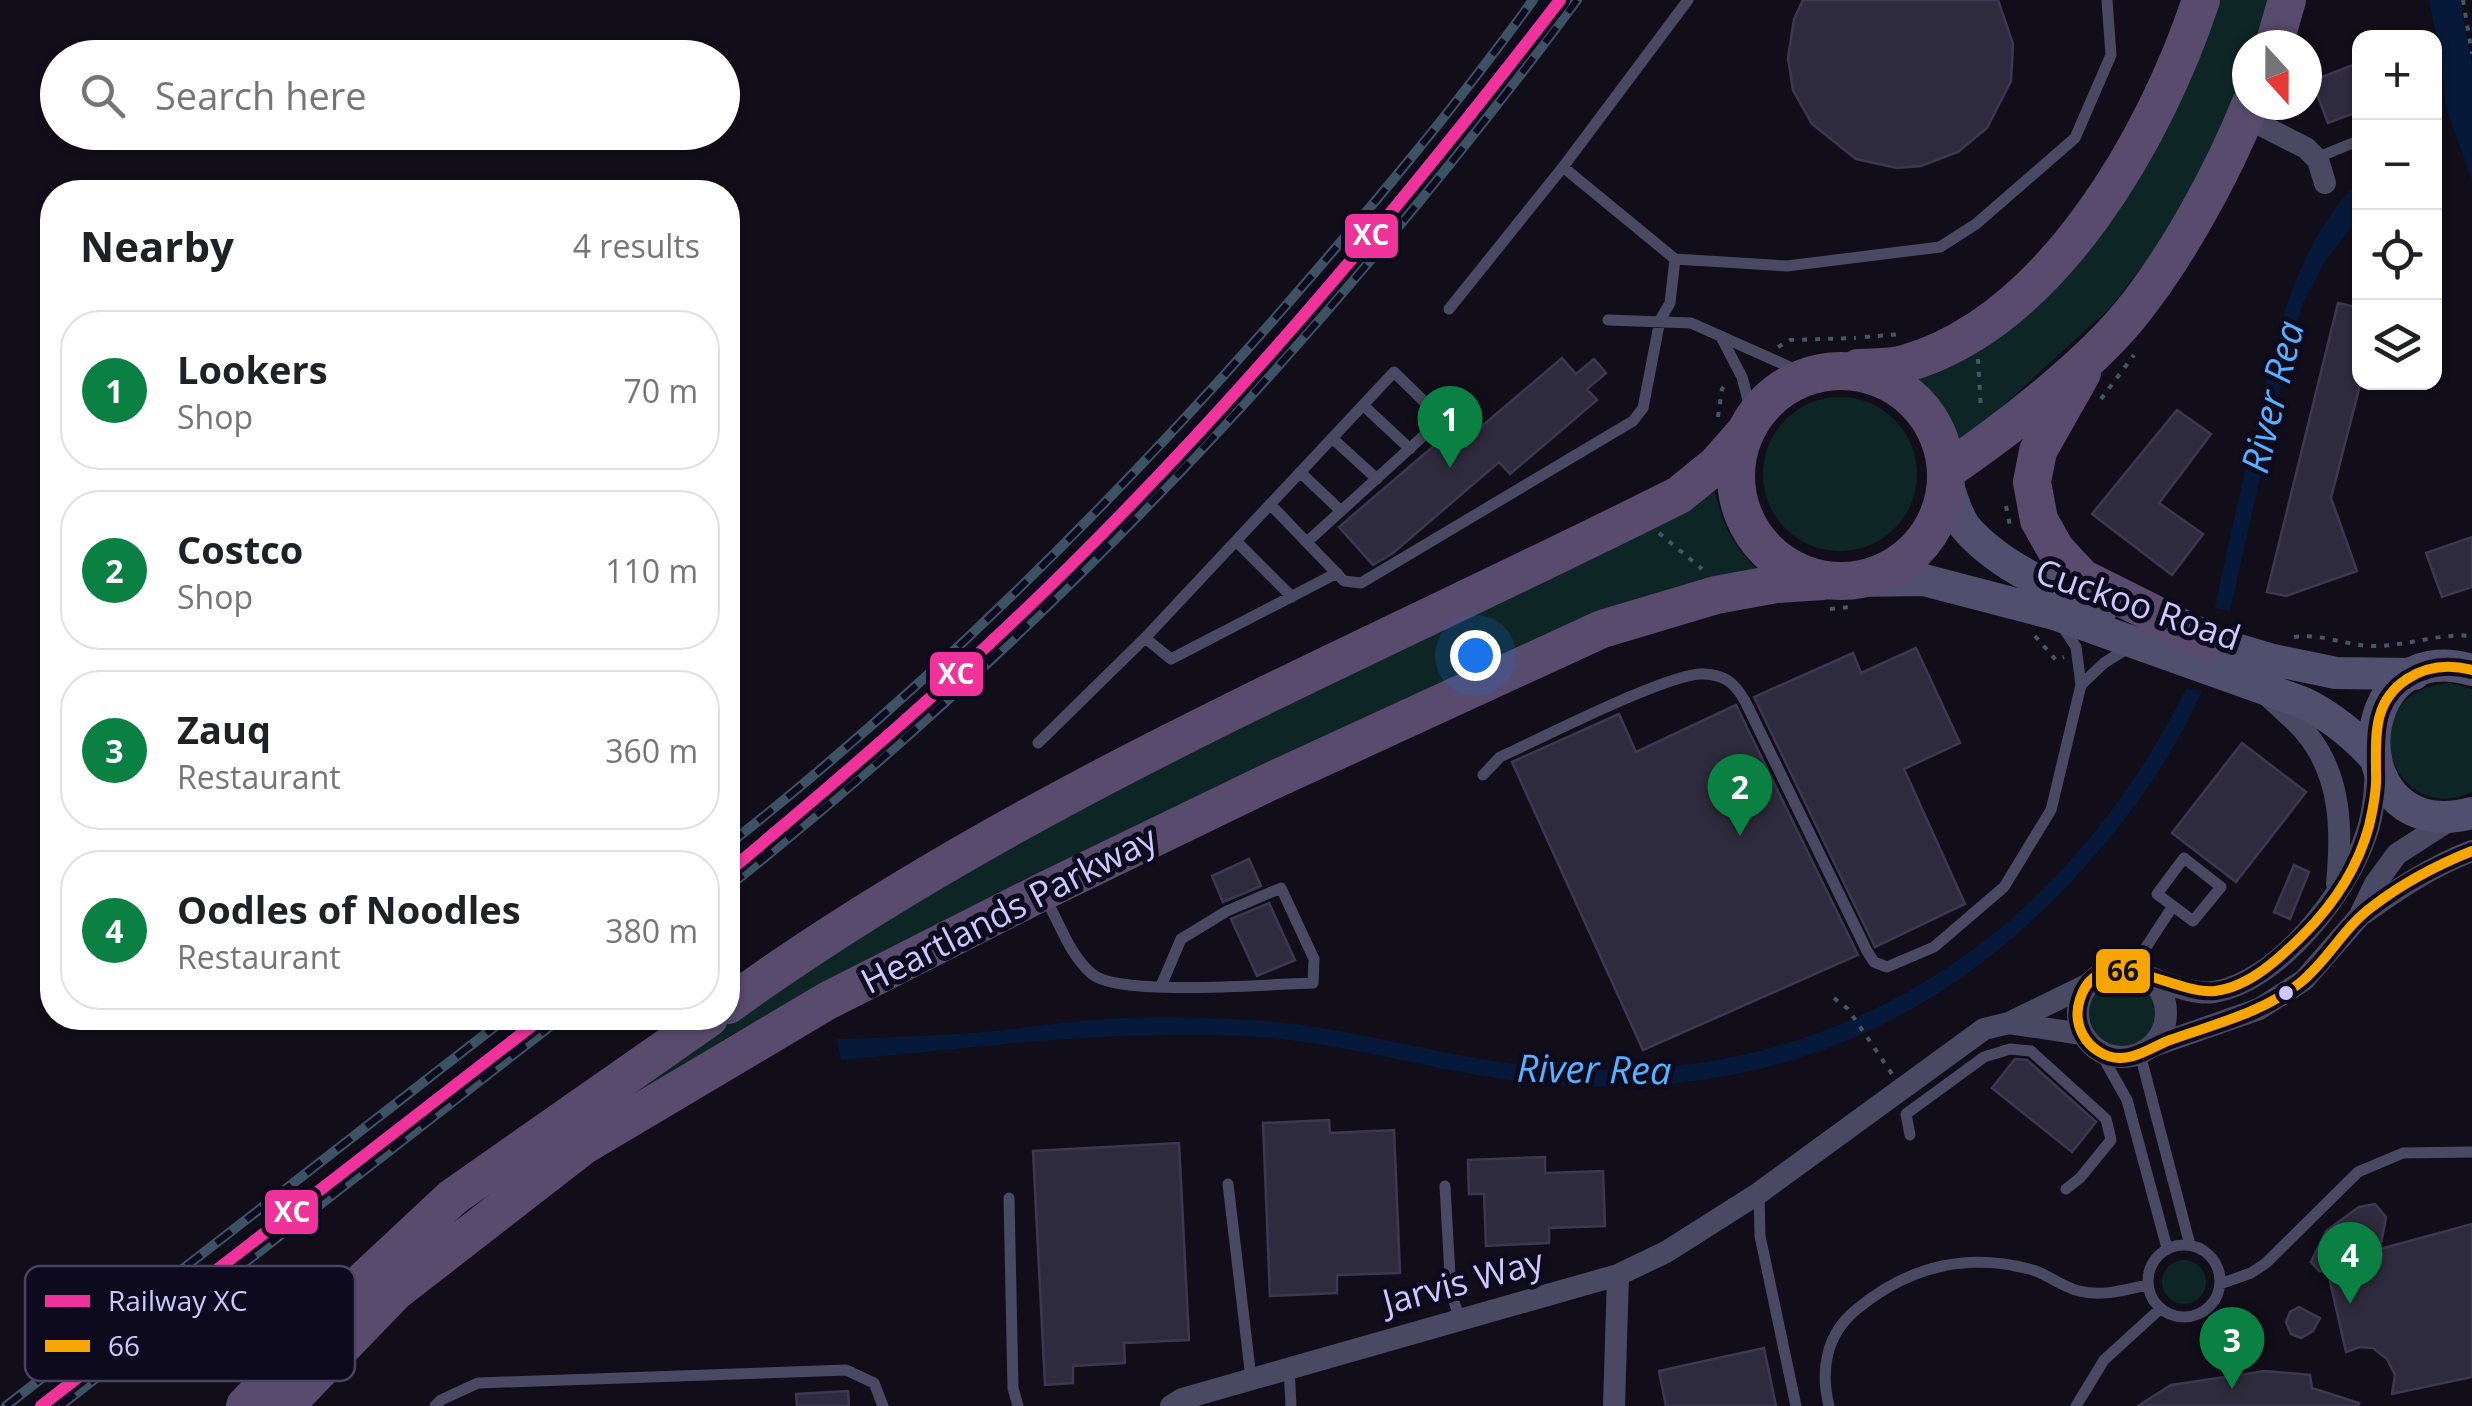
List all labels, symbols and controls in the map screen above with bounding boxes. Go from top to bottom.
north arrow [2232,30,2322,120]
map controls [2352,30,2442,390]
button: + [2352,30,2442,120]
search box [40,40,740,150]
icon: search [75,68,130,123]
text: Search here [155,69,367,121]
button: − [2352,120,2442,210]
button: locate [2352,210,2442,300]
line badge: XC [1343,212,1400,260]
text: XC [1353,215,1389,253]
text: Nearby [80,217,234,274]
text: 4 results [573,224,700,267]
button: layers [2352,300,2442,390]
water label: River Rea [2227,315,2315,478]
text: Lookers [177,343,328,395]
text: 1 [105,369,124,412]
text: 70 m [623,369,698,412]
pin: 1 [1418,386,1482,468]
text: Shop [177,395,253,438]
text: Costco [177,523,303,575]
street label: Cuckoo Road [2030,547,2247,661]
text: 2 [105,549,124,592]
text: 110 m [605,549,698,592]
text: Shop [177,575,253,618]
your location [1450,630,1501,681]
line badge: XC [928,650,985,698]
text: XC [938,654,974,692]
text: Zauq [177,703,271,755]
text: 3 [105,729,124,772]
text: 360 m [605,729,698,772]
pin: 2 [1708,754,1772,836]
text: Restaurant [177,755,341,798]
street label: Heartlands Parkway [852,814,1165,1004]
text: Oodles of Noodles [177,883,521,935]
text: 4 [105,909,124,952]
text: 380 m [605,909,698,952]
text: Restaurant [177,935,341,978]
line badge: 66 [2094,947,2152,995]
text: 66 [2107,951,2139,989]
unlabelled marker [2276,983,2296,1003]
water label: River Rea [1516,1041,1672,1095]
line badge: XC [263,1188,320,1236]
text: XC [274,1192,310,1230]
pin: 4 [2318,1222,2382,1304]
street label: Jarvis Way [1374,1236,1549,1325]
legend [25,1266,355,1381]
text: Railway XC [108,1281,247,1319]
pin: 3 [2200,1306,2264,1389]
text: 66 [108,1326,140,1364]

